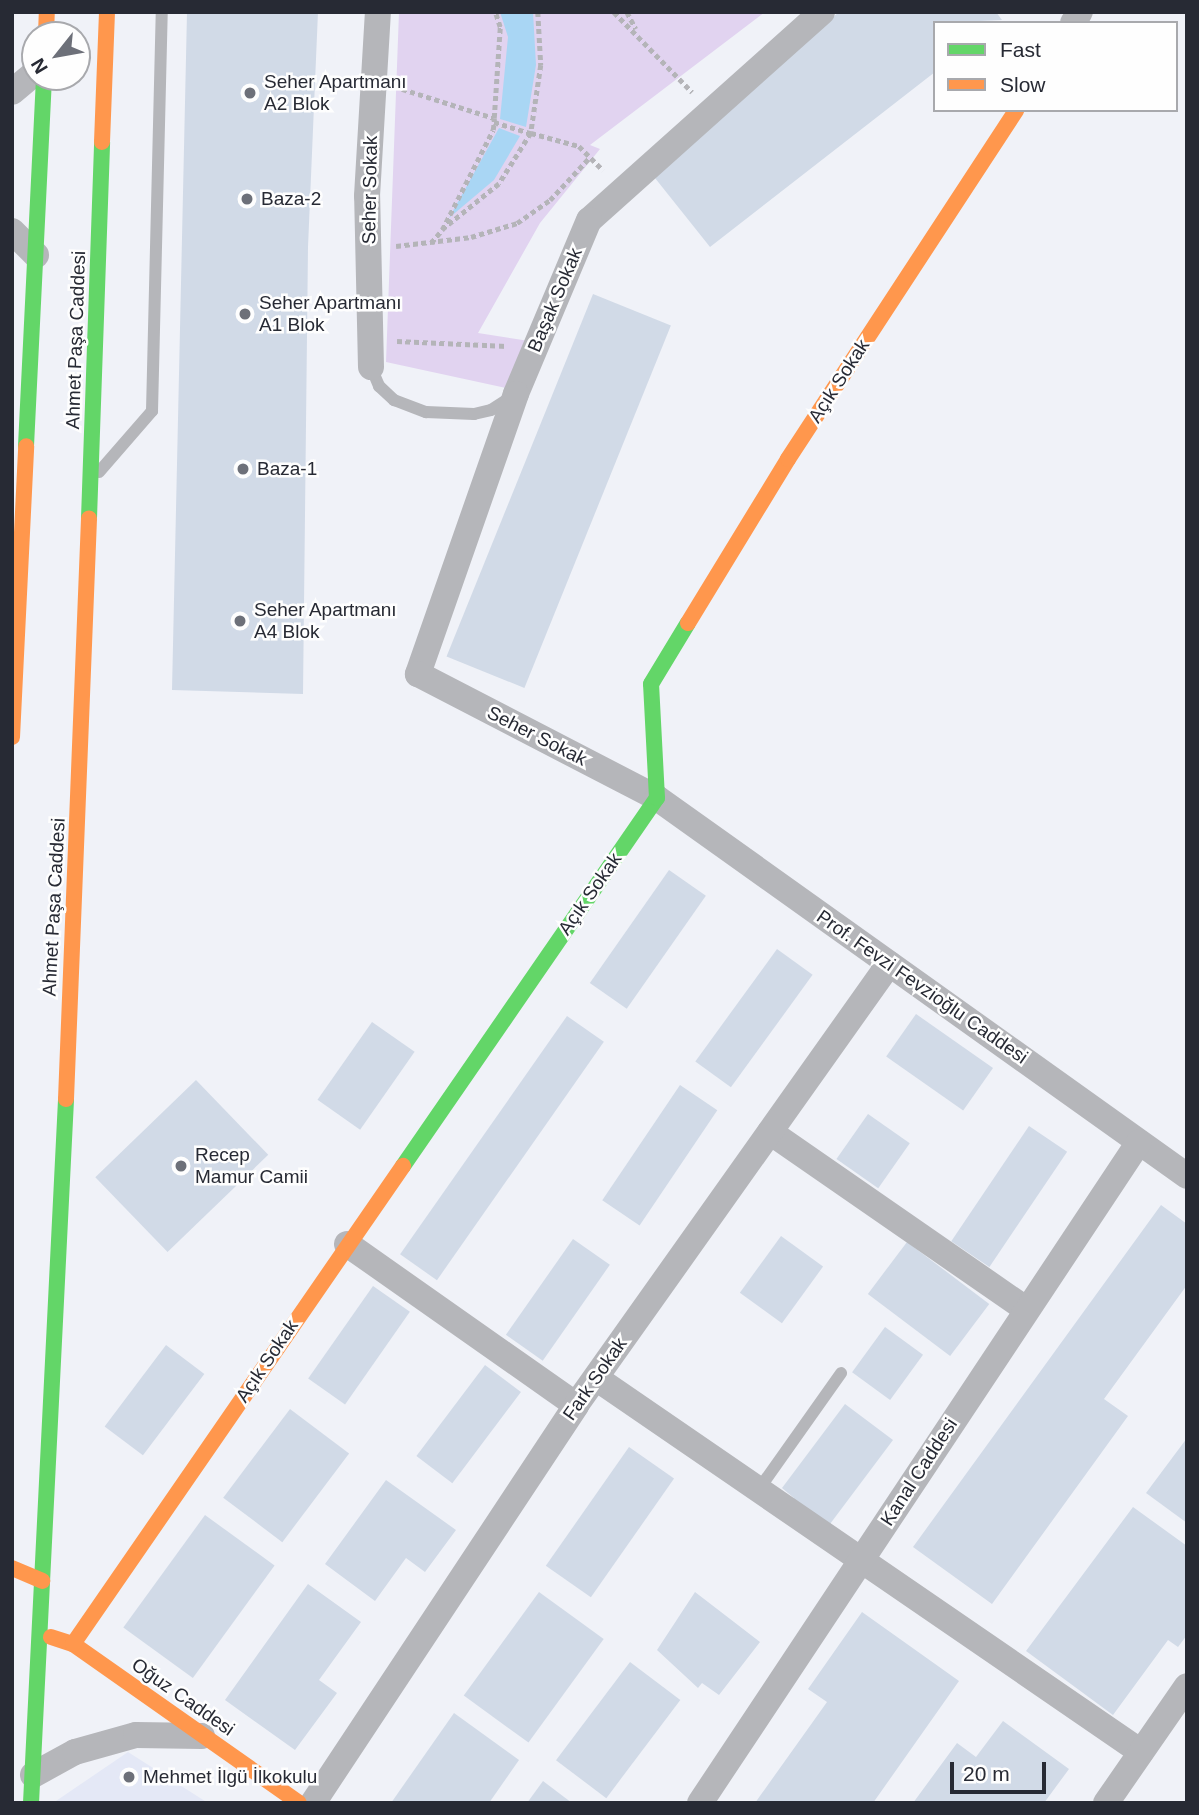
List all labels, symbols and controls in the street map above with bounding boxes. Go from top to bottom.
north arrow [21,21,91,91]
legend [933,21,1178,112]
text: Fast [1000,38,1041,61]
text: N [27,55,52,77]
place label: Seher Apartmanı A2 Blok [264,71,408,115]
text: Slow [1000,73,1046,96]
marker: Seher Apartmanı A2 Blok [242,85,258,101]
street label: Seher Sokak [358,135,382,245]
place label: Baza-2 [261,188,321,210]
marker: Baza-2 [239,191,255,207]
street label: Başak Sokak [523,245,587,355]
street label: Ahmet Paşa Caddesi [61,250,91,430]
place label: Seher Apartmanı A1 Blok [259,292,403,336]
marker: Seher Apartmanı A1 Blok [237,306,253,322]
street label: Açık Sokak [804,335,874,427]
place label: Baza-1 [257,458,317,480]
marker: Baza-1 [235,461,251,477]
place label: Seher Apartmanı A4 Blok [254,599,398,643]
marker: Seher Apartmanı A4 Blok [232,613,248,629]
street label: Seher Sokak [483,701,591,771]
street label: Ahmet Paşa Caddesi [38,817,70,997]
street label: Açık Sokak [553,849,627,939]
street label: Prof. Fevzi Fevzioğlu Caddesi [812,905,1032,1069]
place label: Recep Mamur Camii [195,1144,308,1188]
marker: Recep Mamur Camii [173,1158,189,1174]
street label: Açık Sokak [231,1315,303,1407]
street label: Fark Sokak [558,1333,632,1425]
street label: Kanal Caddesi [876,1414,962,1530]
street label: Oğuz Caddesi [127,1653,239,1741]
scale bar [954,1748,1050,1792]
text: 20 m [963,1762,1010,1785]
place label: Mehmet İlgü İlkokulu [143,1766,317,1788]
marker: Mehmet İlgü İlkokulu [121,1769,137,1785]

